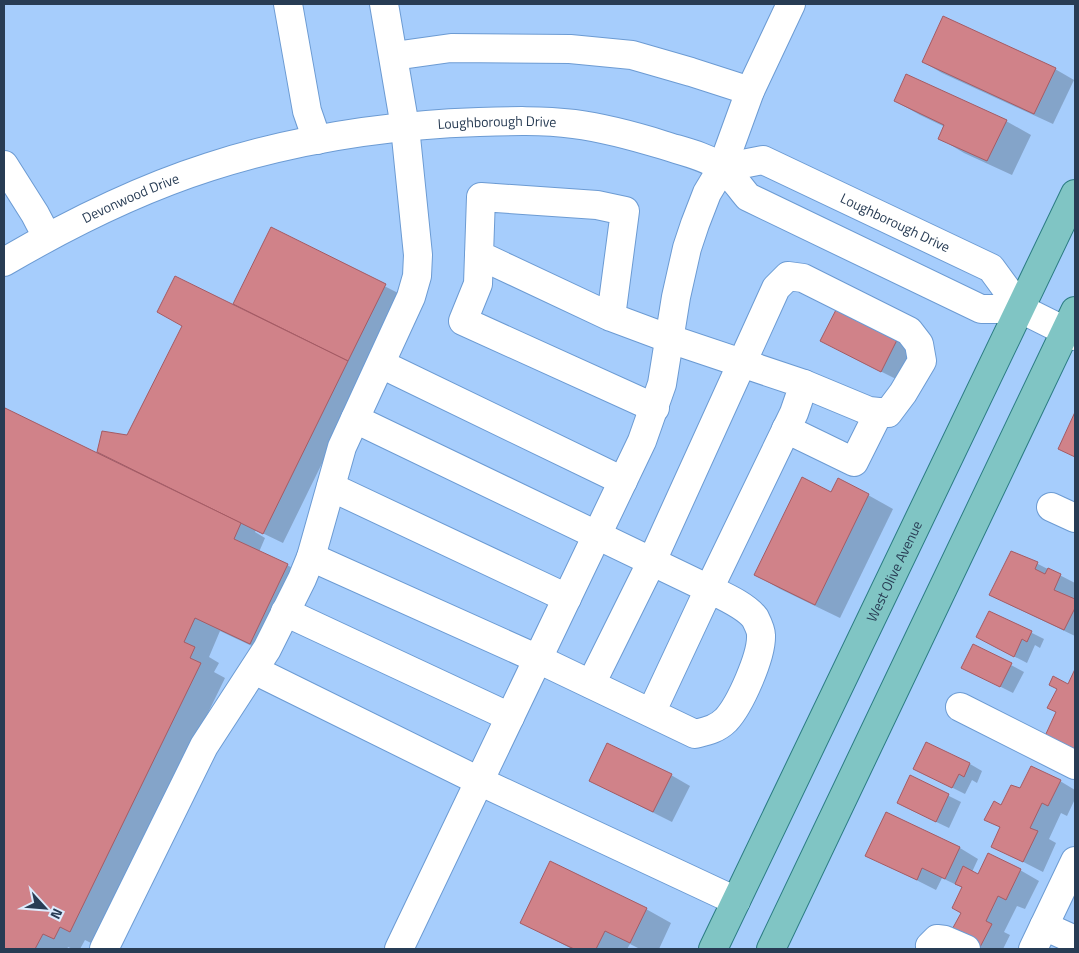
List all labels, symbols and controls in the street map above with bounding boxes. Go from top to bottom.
street label: Loughborough Drive [437,110,557,134]
street label: Devonwood Drive [78,167,182,228]
street label: Loughborough Drive [837,187,954,257]
street label: West Olive Avenue [860,517,927,625]
north arrow [20,883,70,933]
text: N [46,905,69,923]

